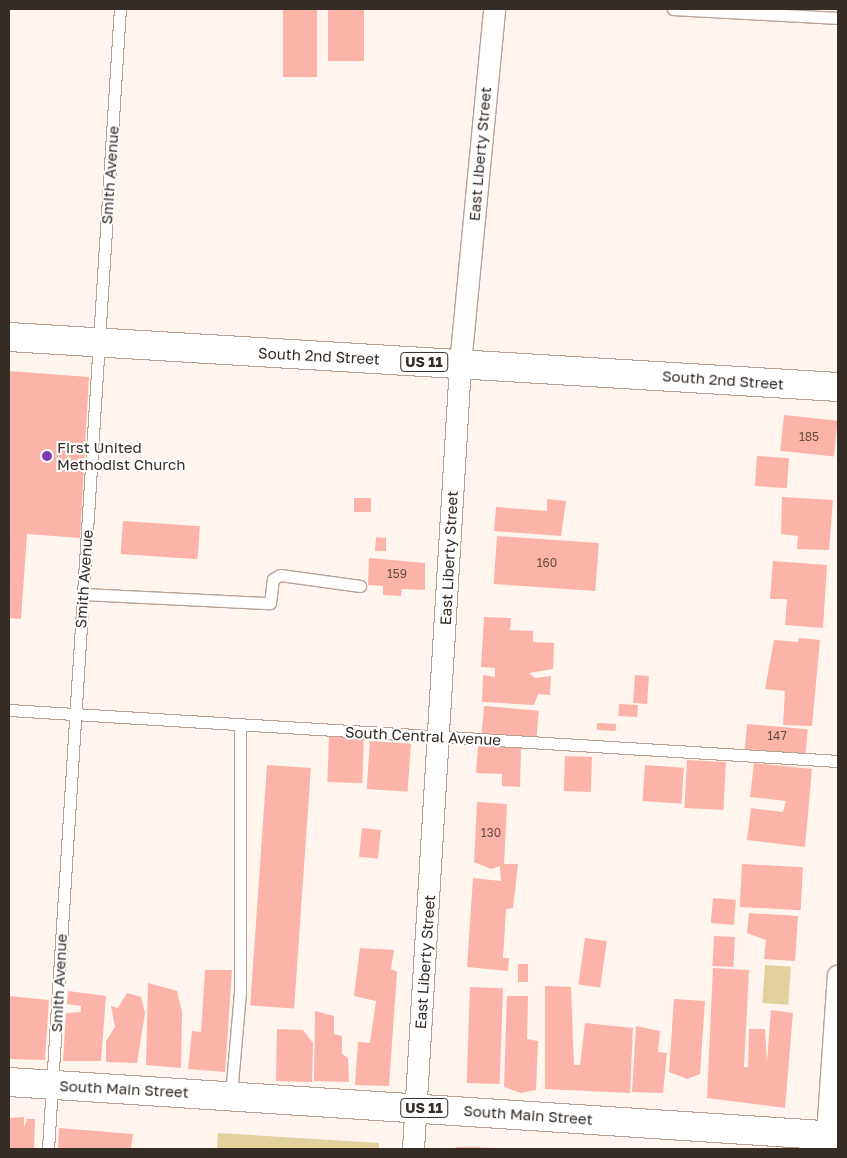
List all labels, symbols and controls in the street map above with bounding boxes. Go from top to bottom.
street label: East Liberty Street [465,86,495,222]
street label: Smith Avenue [98,125,122,225]
street label: South 2nd Street [258,344,380,368]
road number: US 11 [399,351,449,374]
street label: South 2nd Street [662,367,784,393]
house number: 185 [799,430,819,444]
place label: First United Methodist Church [57,438,185,473]
marker: First United Methodist Church [41,450,53,462]
street label: East Liberty Street [436,490,462,626]
street label: Smith Avenue [72,529,96,629]
house number: 160 [537,556,557,570]
house number: 159 [387,567,407,581]
street label: South Central Avenue [344,723,502,749]
house number: 147 [767,729,787,743]
house number: 130 [481,826,501,840]
street label: East Liberty Street [411,894,439,1030]
street label: Smith Avenue [47,933,71,1033]
street label: South Main Street [59,1077,189,1101]
road number: US 11 [399,1096,449,1120]
street label: South Main Street [463,1102,593,1128]

